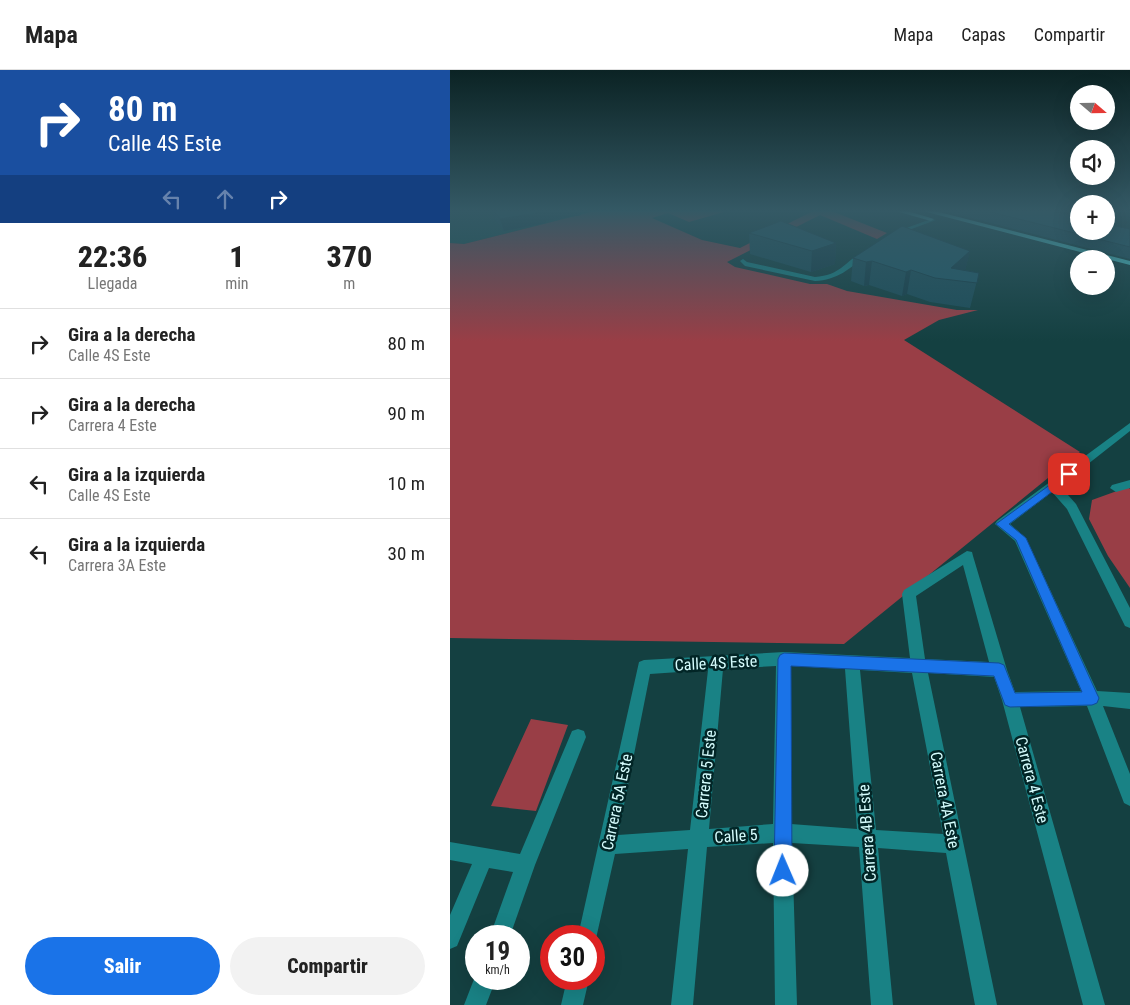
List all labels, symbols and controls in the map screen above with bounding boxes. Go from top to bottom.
text: Mapa [25,21,78,49]
text: Mapa [894,24,933,45]
text: Capas [961,24,1006,45]
text: Compartir [1034,24,1105,45]
north arrow [1070,85,1115,130]
map controls [1070,85,1115,295]
text: 80 m [108,89,177,130]
icon: right [25,90,90,155]
text: Calle 4S Este [108,131,222,156]
button: sound [1070,140,1115,185]
icon: left [158,185,186,213]
icon: ahead [211,185,239,213]
icon: right [264,185,292,213]
button: + [1070,195,1115,240]
text: 22:36 [78,239,147,274]
text: 1 [229,239,244,274]
text: 370 [326,239,372,274]
button: − [1070,250,1115,295]
text: Llegada [88,274,138,293]
text: min [225,274,249,293]
text: m [343,274,355,293]
text: Gira a la derecha [68,323,195,346]
icon: right [25,330,53,358]
text: 80 m [388,332,425,355]
text: Calle 4S Este [68,346,151,365]
text: Gira a la derecha [68,393,195,416]
icon: right [25,400,53,428]
text: 90 m [388,402,425,425]
text: Carrera 4 Este [68,416,157,435]
pin [1048,453,1090,495]
icon: arrive [1055,460,1083,488]
text: Gira a la izquierda [68,463,205,486]
icon: left [25,470,53,498]
text: 10 m [388,472,425,495]
text: Calle 4S Este [68,486,151,505]
text: Gira a la izquierda [68,533,205,556]
icon: left [25,540,53,568]
text: 30 m [388,542,425,565]
text: Carrera 3A Este [68,556,166,575]
street label: Calle 4S Este [674,651,758,675]
street label: Carrera 5 Este [692,729,720,819]
street label: Carrera 4 Este [1011,735,1053,825]
street label: Carrera 4A Este [926,750,964,850]
street label: Carrera 5A Este [598,752,636,852]
street label: Carrera 4B Este [854,784,880,882]
street label: Calle 5 [714,825,758,847]
position arrow [756,844,808,896]
speed limit sign: 30 [540,925,605,990]
button: Salir [25,937,220,995]
button: Compartir [230,937,425,995]
text: 19 [485,937,510,966]
text: km/h [485,963,510,977]

